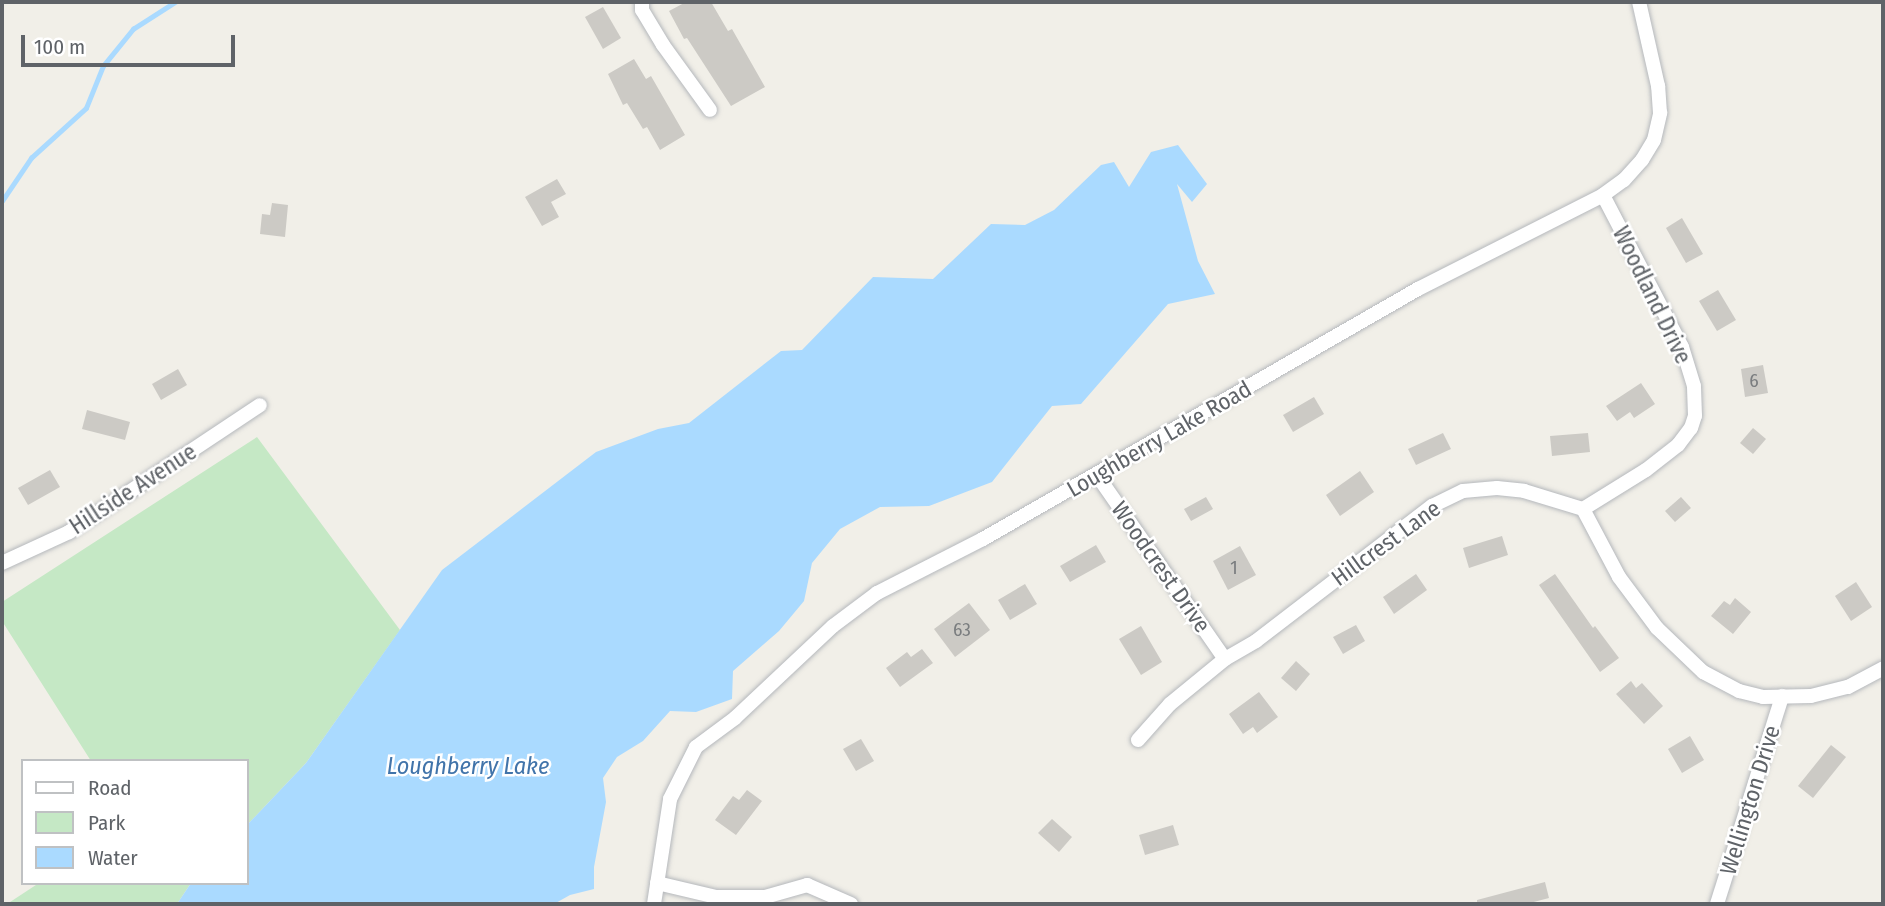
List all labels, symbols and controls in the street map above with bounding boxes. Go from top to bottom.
scale bar [24,21,238,65]
text: 100 m [34,34,85,60]
street label: Woodland Drive [1607,222,1697,368]
house number: 6 [1749,370,1759,392]
street label: Loughberry Lake Road [1062,375,1256,503]
street label: Hillside Avenue [64,438,202,540]
street label: Hillcrest Lane [1326,494,1446,592]
street label: Woodcrest Drive [1106,496,1216,638]
house number: 1 [1230,557,1238,579]
house number: 63 [953,619,971,641]
street label: Wellington Drive [1714,722,1786,878]
water label: Loughberry Lake [387,753,549,781]
legend [21,759,248,885]
text: Road [88,775,132,801]
text: Park [88,810,125,836]
text: Water [88,845,138,871]

